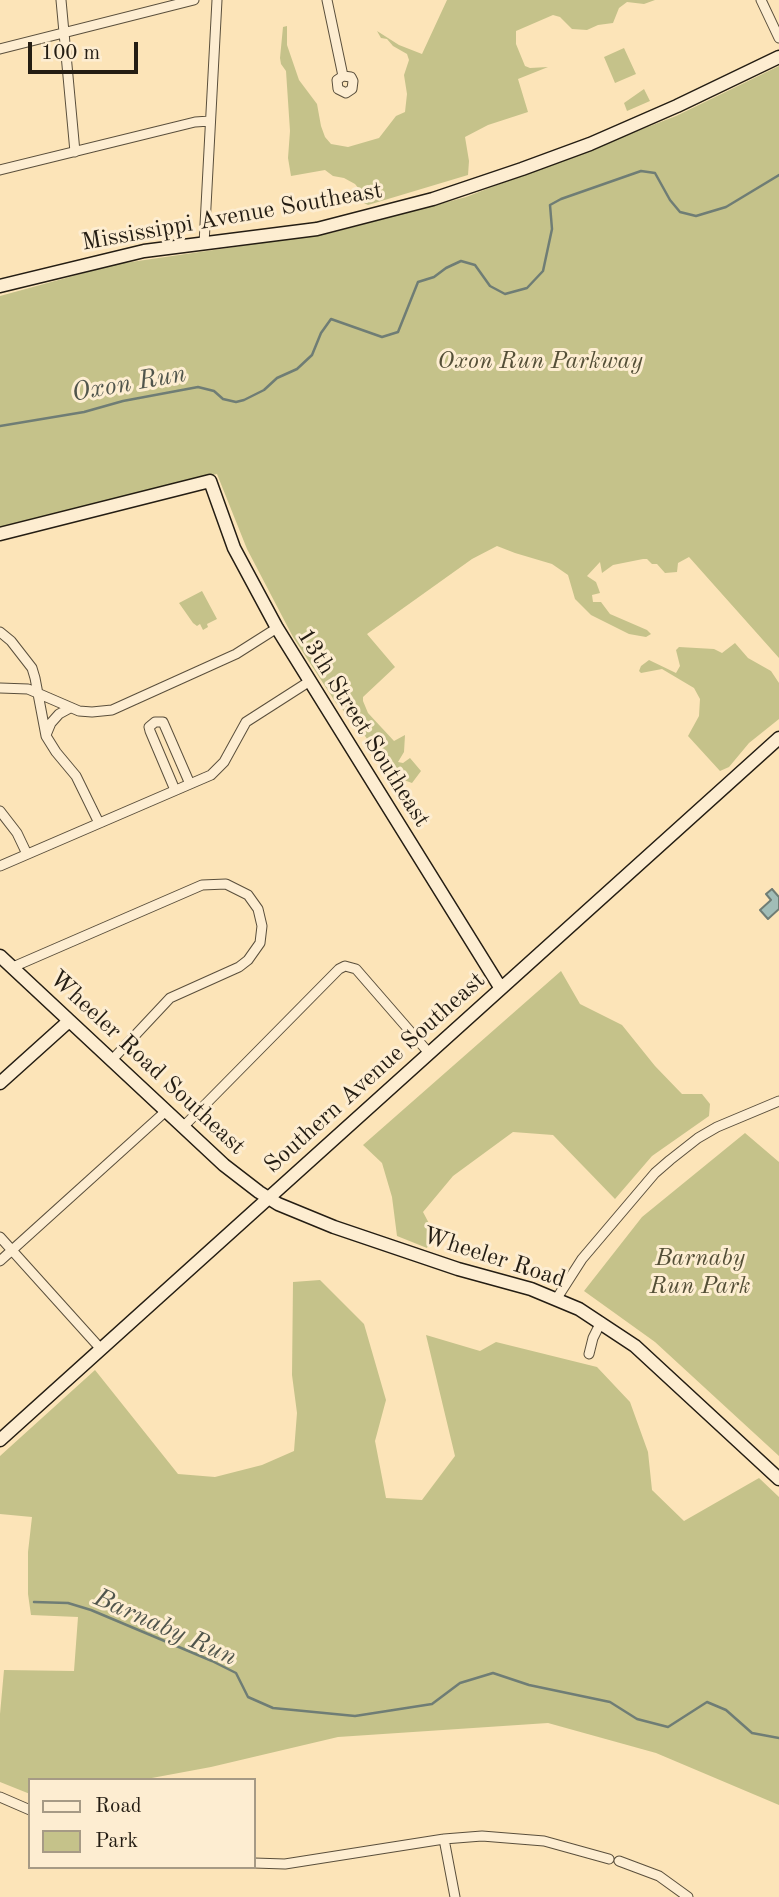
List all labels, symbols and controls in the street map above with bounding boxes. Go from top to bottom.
scale bar [32,28,142,72]
text: 100 m [41,43,100,64]
street label: Mississippi Avenue Southeast [79,176,385,258]
park label: Oxon Run Parkway [437,348,643,376]
water label: Oxon Run [69,359,189,409]
street label: 13th Street Southeast [290,623,436,833]
street label: Wheeler Road Southeast [43,965,251,1161]
street label: Southern Avenue Southeast [259,966,491,1180]
street label: Wheeler Road [419,1221,569,1295]
park label: Barnaby Run Park [649,1245,751,1301]
water label: Barnaby Run [89,1583,241,1673]
legend [28,1778,256,1869]
text: Road [95,1796,142,1817]
text: Park [95,1831,138,1852]

